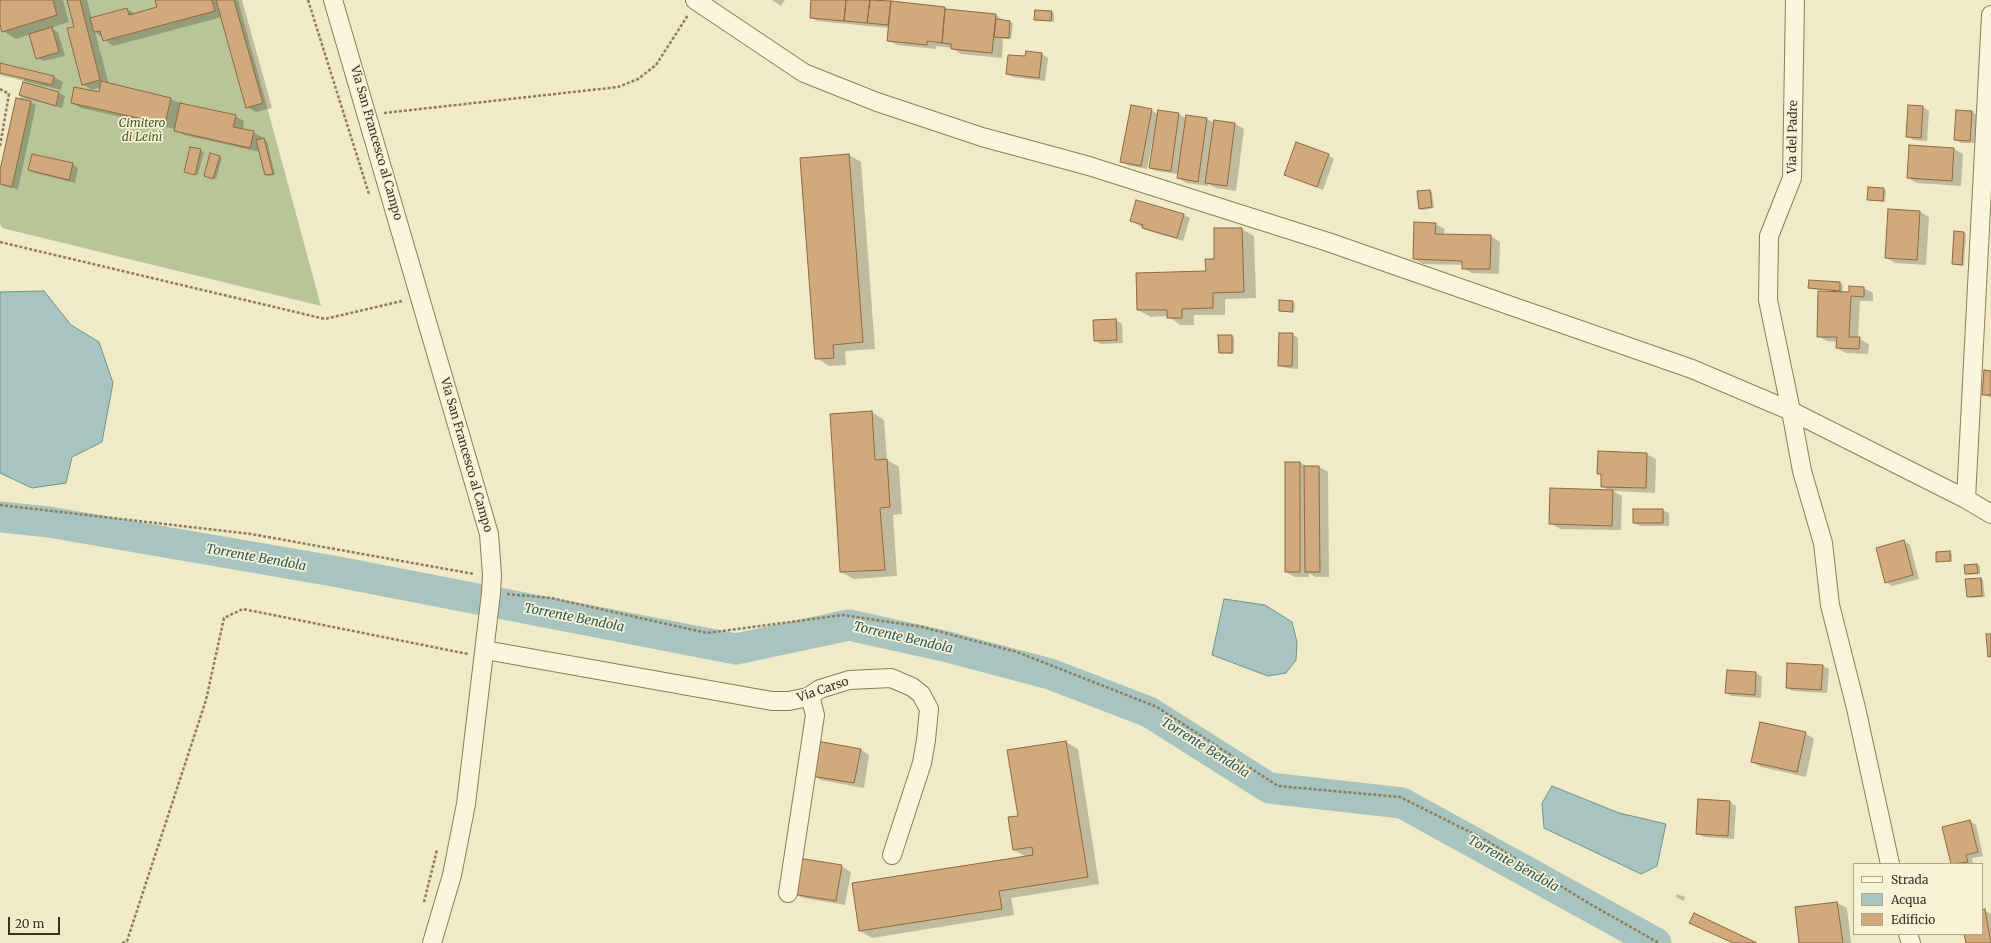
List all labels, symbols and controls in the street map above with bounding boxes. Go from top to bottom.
street label: Via San Francesco al Campo [347,64,405,222]
street label: Via del Padre [1785,100,1801,174]
park label: Cimitero di Leinì [119,117,165,145]
street label: Via San Francesco al Campo [437,376,495,534]
water label: Torrente Bendola [205,541,307,575]
water label: Torrente Bendola [523,601,625,635]
water label: Torrente Bendola [852,619,954,657]
street label: Via Carso [795,674,851,706]
water label: Torrente Bendola [1158,714,1252,782]
water label: Torrente Bendola [1465,833,1561,895]
legend [1853,863,1983,935]
text: Strada [1891,872,1928,887]
text: Acqua [1891,892,1926,907]
scale bar [10,909,62,935]
text: Edificio [1891,912,1935,927]
text: 20 m [15,916,44,931]

